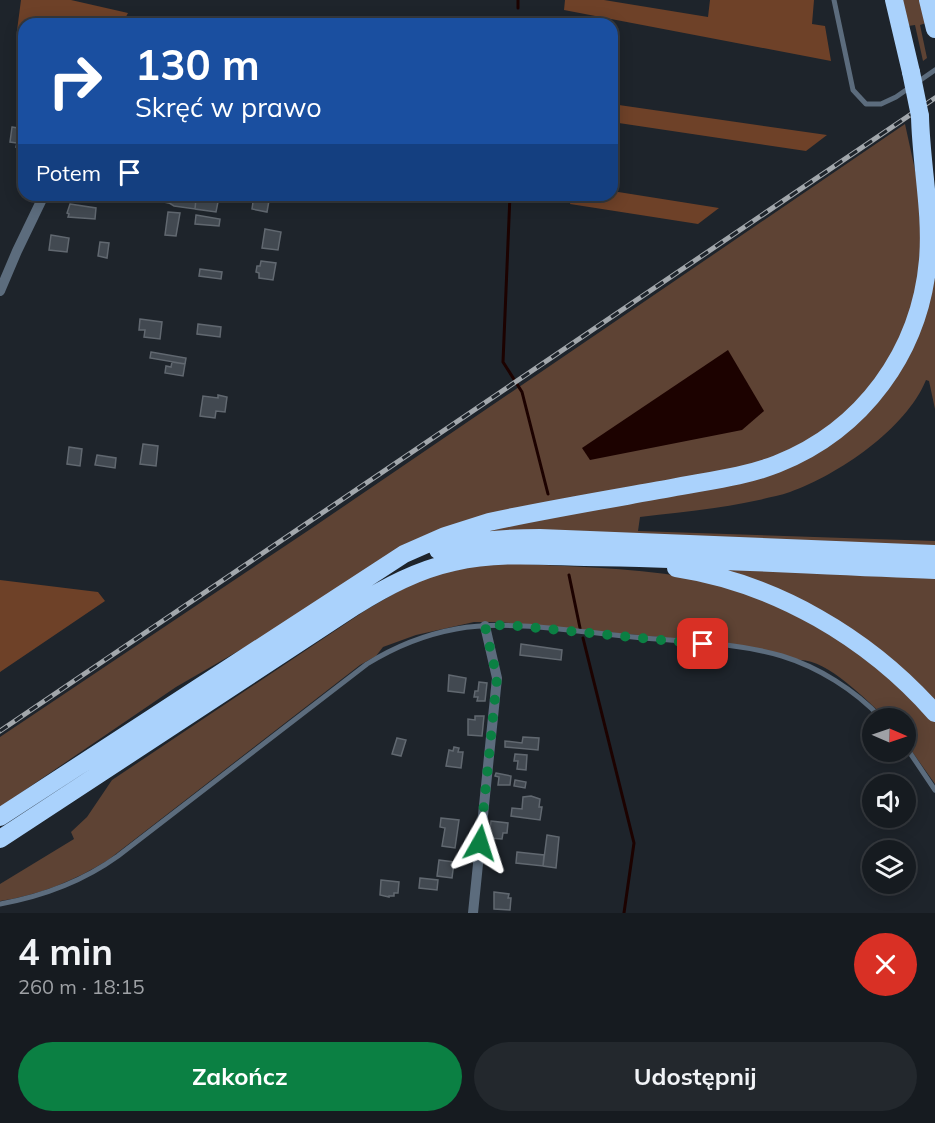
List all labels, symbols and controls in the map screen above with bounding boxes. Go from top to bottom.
text: 130 m [135,38,260,91]
icon: right [36,42,114,120]
text: Skręć w prawo [135,90,322,124]
icon: arrive [113,156,146,189]
text: Potem [36,159,101,187]
pin [677,618,728,669]
icon: arrive [686,627,719,660]
north arrow [862,708,916,762]
map controls [862,708,916,894]
button: sound [862,774,916,828]
position arrow [448,811,512,875]
button: layers [862,840,916,894]
text: 4 min [18,929,113,974]
button: close [854,933,917,996]
text: 260 m · 18:15 [18,974,144,999]
button: Zakończ [18,1042,462,1111]
button: Udostępnij [474,1042,917,1111]

